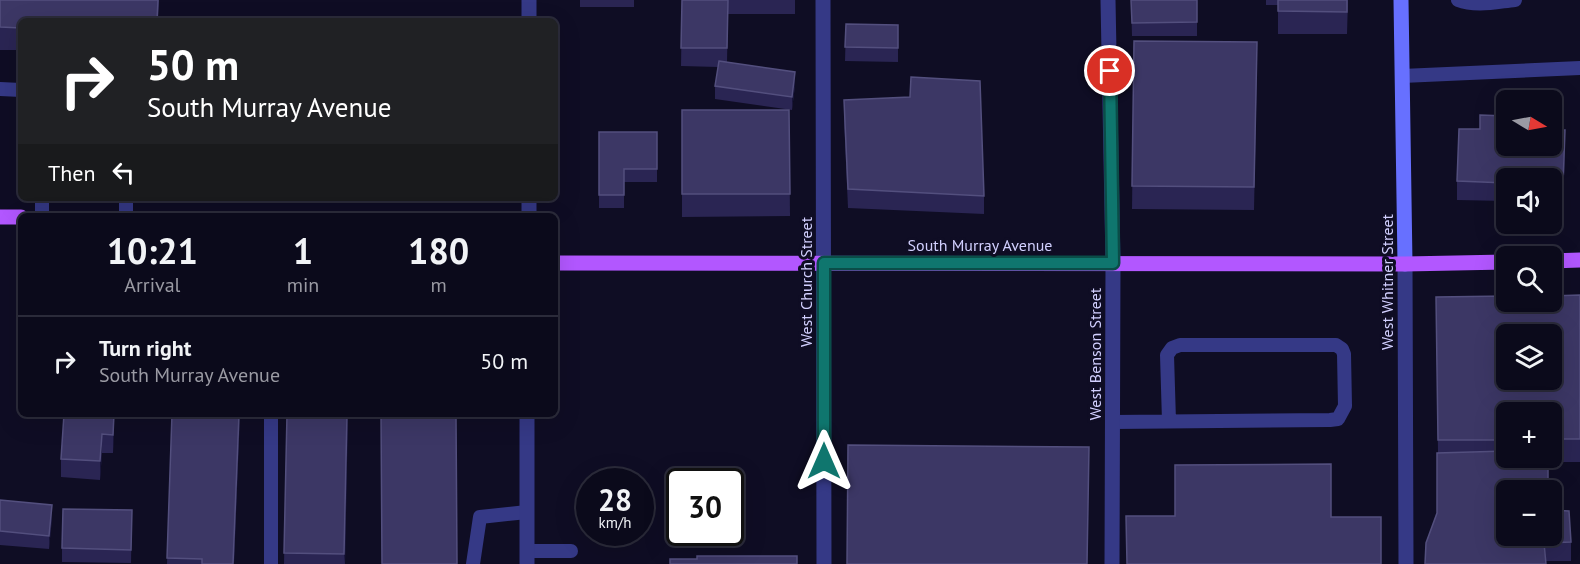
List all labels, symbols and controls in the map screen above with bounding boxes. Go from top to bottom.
text: 50 m [147,37,239,92]
icon: right [48,42,126,120]
pin [1084,45,1135,96]
icon: arrive [1093,54,1126,87]
text: South Murray Avenue [147,90,391,124]
north arrow [1496,90,1562,156]
map controls [1496,90,1562,546]
icon: left [107,156,140,189]
text: Then [48,159,95,187]
button: sound [1496,168,1562,234]
street label: West Whitner Street [1377,213,1397,350]
street label: West Church Street [796,216,816,347]
text: 10:21 [107,227,198,274]
text: 1 [293,227,313,274]
text: 180 [408,227,469,274]
street label: South Murray Avenue [908,235,1052,255]
button: search [1496,246,1562,312]
text: Arrival [124,272,180,298]
text: min [287,272,319,298]
text: m [431,272,447,298]
street label: West Benson Street [1085,287,1105,420]
button: layers [1496,324,1562,390]
text: Turn right [99,334,191,362]
icon: right [48,345,81,378]
text: 50 m [480,347,528,375]
text: South Murray Avenue [99,362,280,388]
button: + [1496,402,1562,468]
position arrow [792,429,856,493]
speed limit sign: 30 [666,468,744,546]
text: 28 [598,480,632,519]
button: − [1496,480,1562,546]
text: km/h [599,513,631,532]

